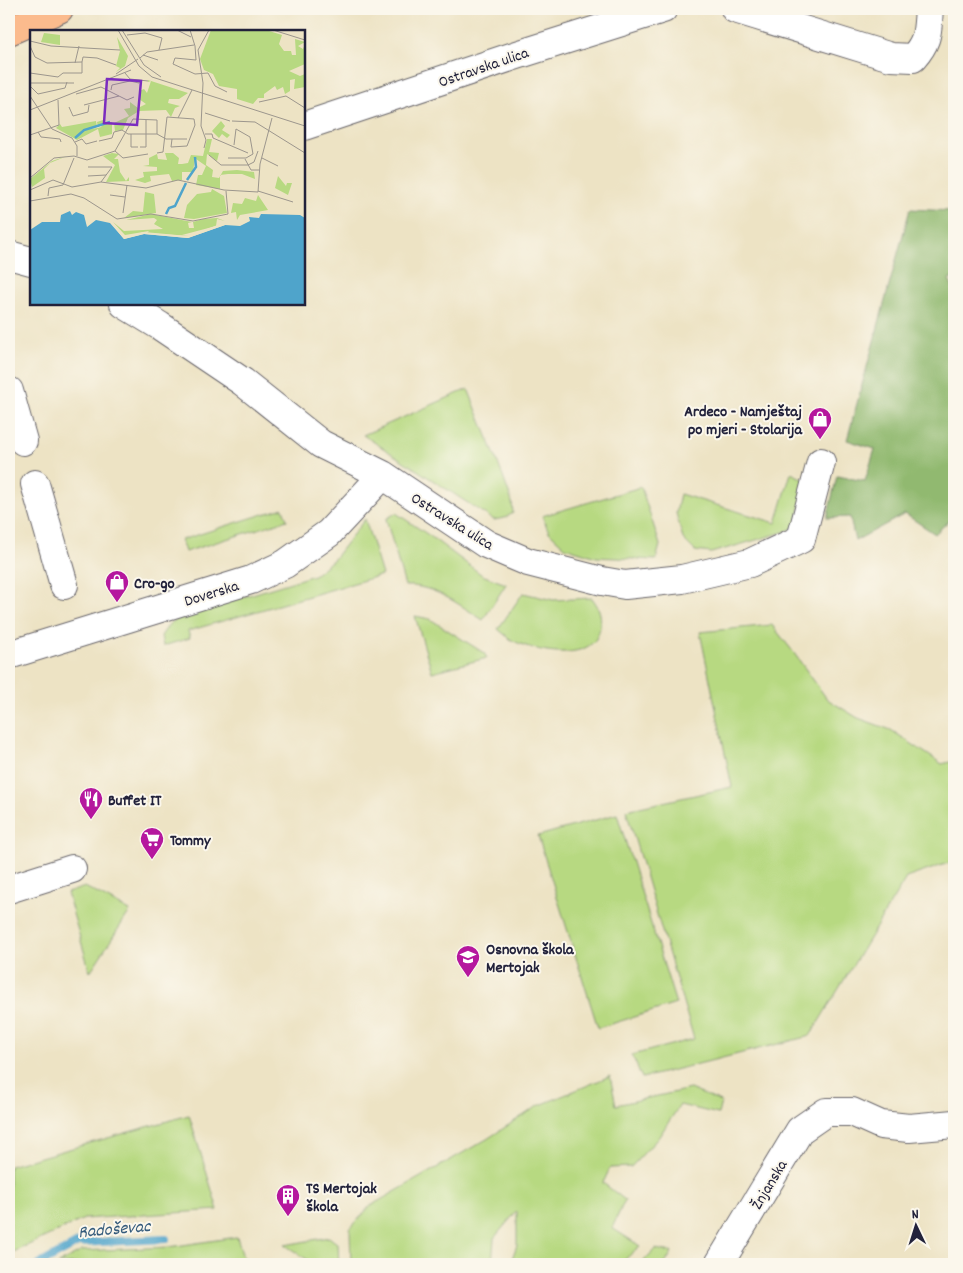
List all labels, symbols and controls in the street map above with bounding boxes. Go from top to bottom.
inset map [30,30,305,305]
street label: Ostravska ulica [436,42,532,95]
place label: Ardeco - Namještaj po mjeri - Stolarija [684,401,803,442]
shop icon: Ardeco - Namještaj po mjeri - Stolarija [807,406,833,440]
street label: Ostravska ulica [406,487,498,557]
shop icon: Cro-go [104,569,130,603]
place label: Cro-go [134,573,175,596]
street label: Doverska [182,575,242,614]
restaurant icon: Buffet IT [78,786,104,820]
place label: Buffet IT [108,790,162,813]
supermarket icon: Tommy [139,826,165,860]
place label: Tommy [170,830,212,853]
place label: Osnovna škola Mertojak [486,939,575,980]
school or university icon: Osnovna škola Mertojak [455,944,481,978]
street label: Žnjanska [746,1156,794,1215]
place label: TS Mertojak škola [306,1178,377,1219]
building icon: TS Mertojak škola [275,1183,301,1217]
north arrow [890,1200,940,1250]
text: N [911,1205,919,1225]
water label: Radoševac [77,1215,153,1246]

